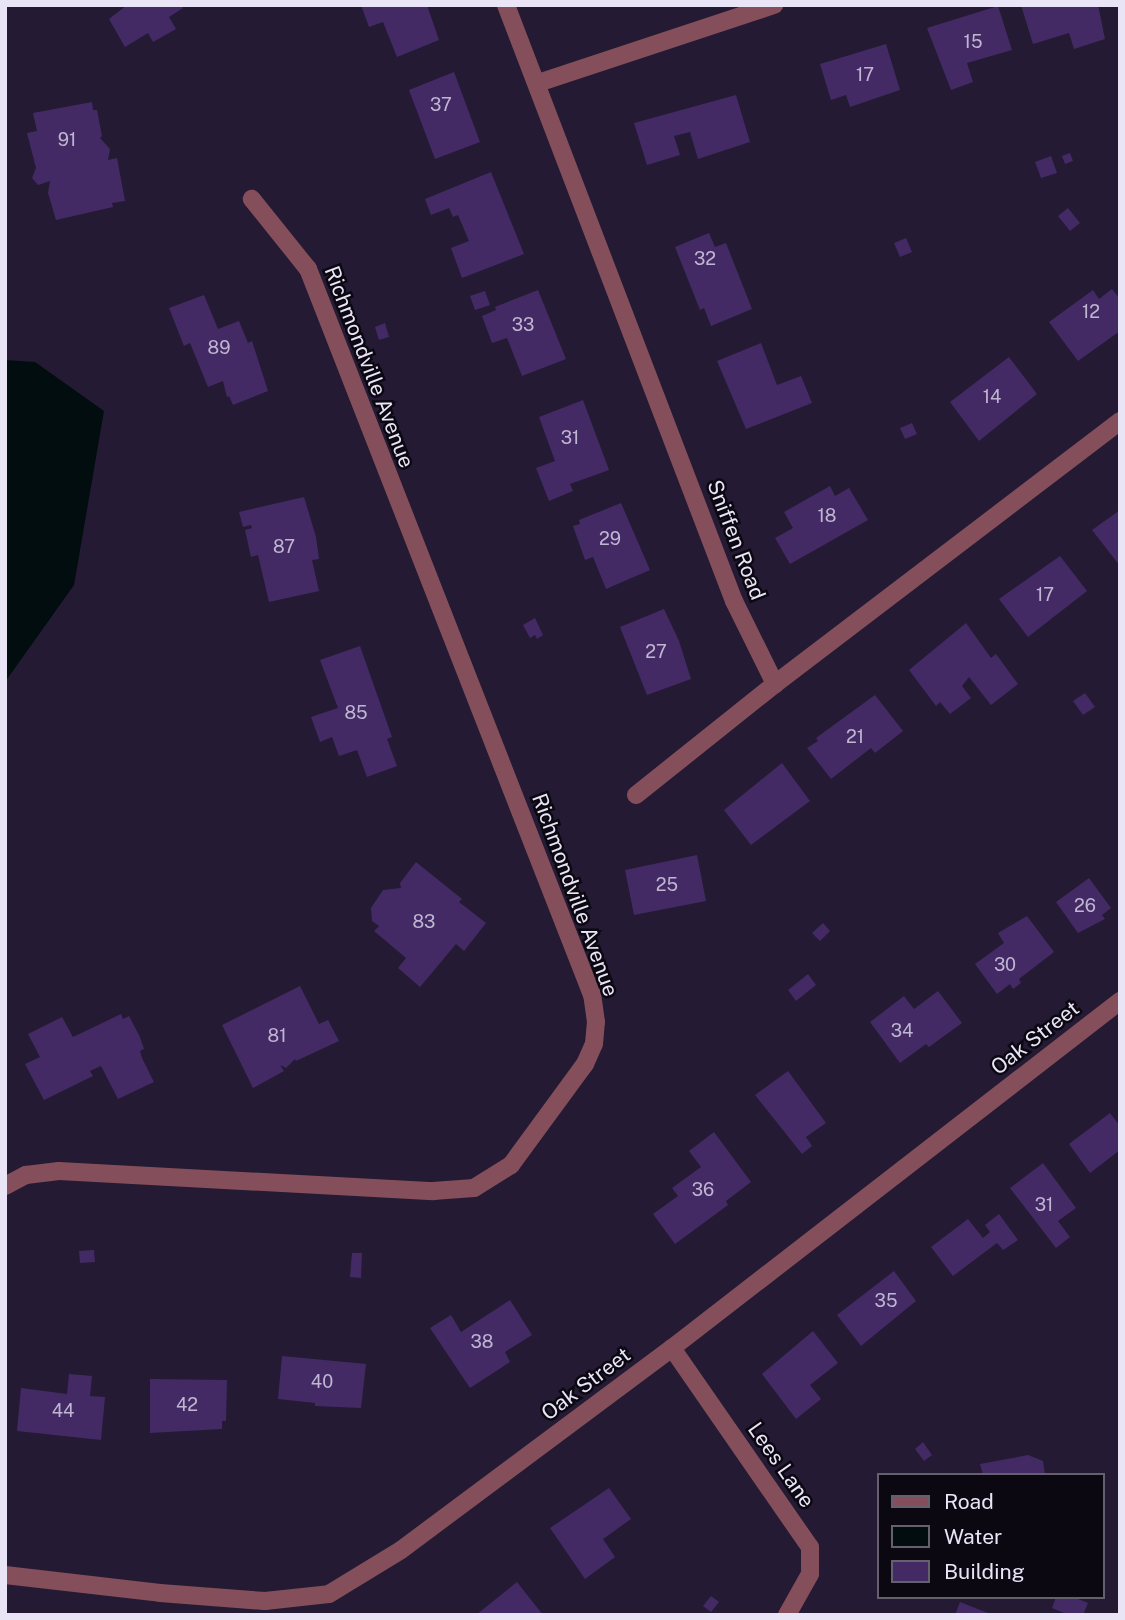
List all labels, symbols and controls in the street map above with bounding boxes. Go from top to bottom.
house number: 15 [964,31,982,53]
house number: 17 [856,64,874,86]
house number: 37 [430,94,452,116]
house number: 91 [58,129,76,151]
house number: 32 [694,248,716,270]
street label: Richmondville Avenue [319,262,419,472]
house number: 12 [1082,301,1100,323]
house number: 33 [512,314,534,336]
house number: 89 [208,337,230,359]
house number: 14 [983,386,1001,408]
house number: 31 [561,427,579,449]
street label: Sniffen Road [702,477,770,603]
house number: 18 [818,505,836,527]
house number: 29 [599,528,621,550]
house number: 87 [273,536,295,558]
house number: 17 [1036,584,1054,606]
house number: 27 [645,641,667,663]
house number: 85 [344,702,368,724]
house number: 21 [846,726,864,748]
street label: Richmondville Avenue [527,790,623,1000]
house number: 25 [656,874,678,896]
house number: 26 [1074,895,1096,917]
house number: 83 [413,911,435,933]
house number: 30 [994,954,1016,976]
street label: Oak Street [986,996,1084,1080]
house number: 34 [891,1020,913,1042]
house number: 81 [268,1025,286,1047]
house number: 36 [692,1179,714,1201]
house number: 31 [1035,1194,1053,1216]
house number: 35 [875,1290,897,1312]
house number: 38 [471,1331,493,1353]
street label: Oak Street [536,1342,636,1426]
house number: 40 [311,1371,333,1393]
house number: 42 [176,1394,198,1416]
house number: 44 [52,1400,74,1422]
street label: Lees Lane [742,1417,820,1513]
legend [876,1473,1104,1599]
text: Road [944,1489,994,1514]
text: Water [944,1524,1002,1549]
text: Building [944,1559,1025,1584]

